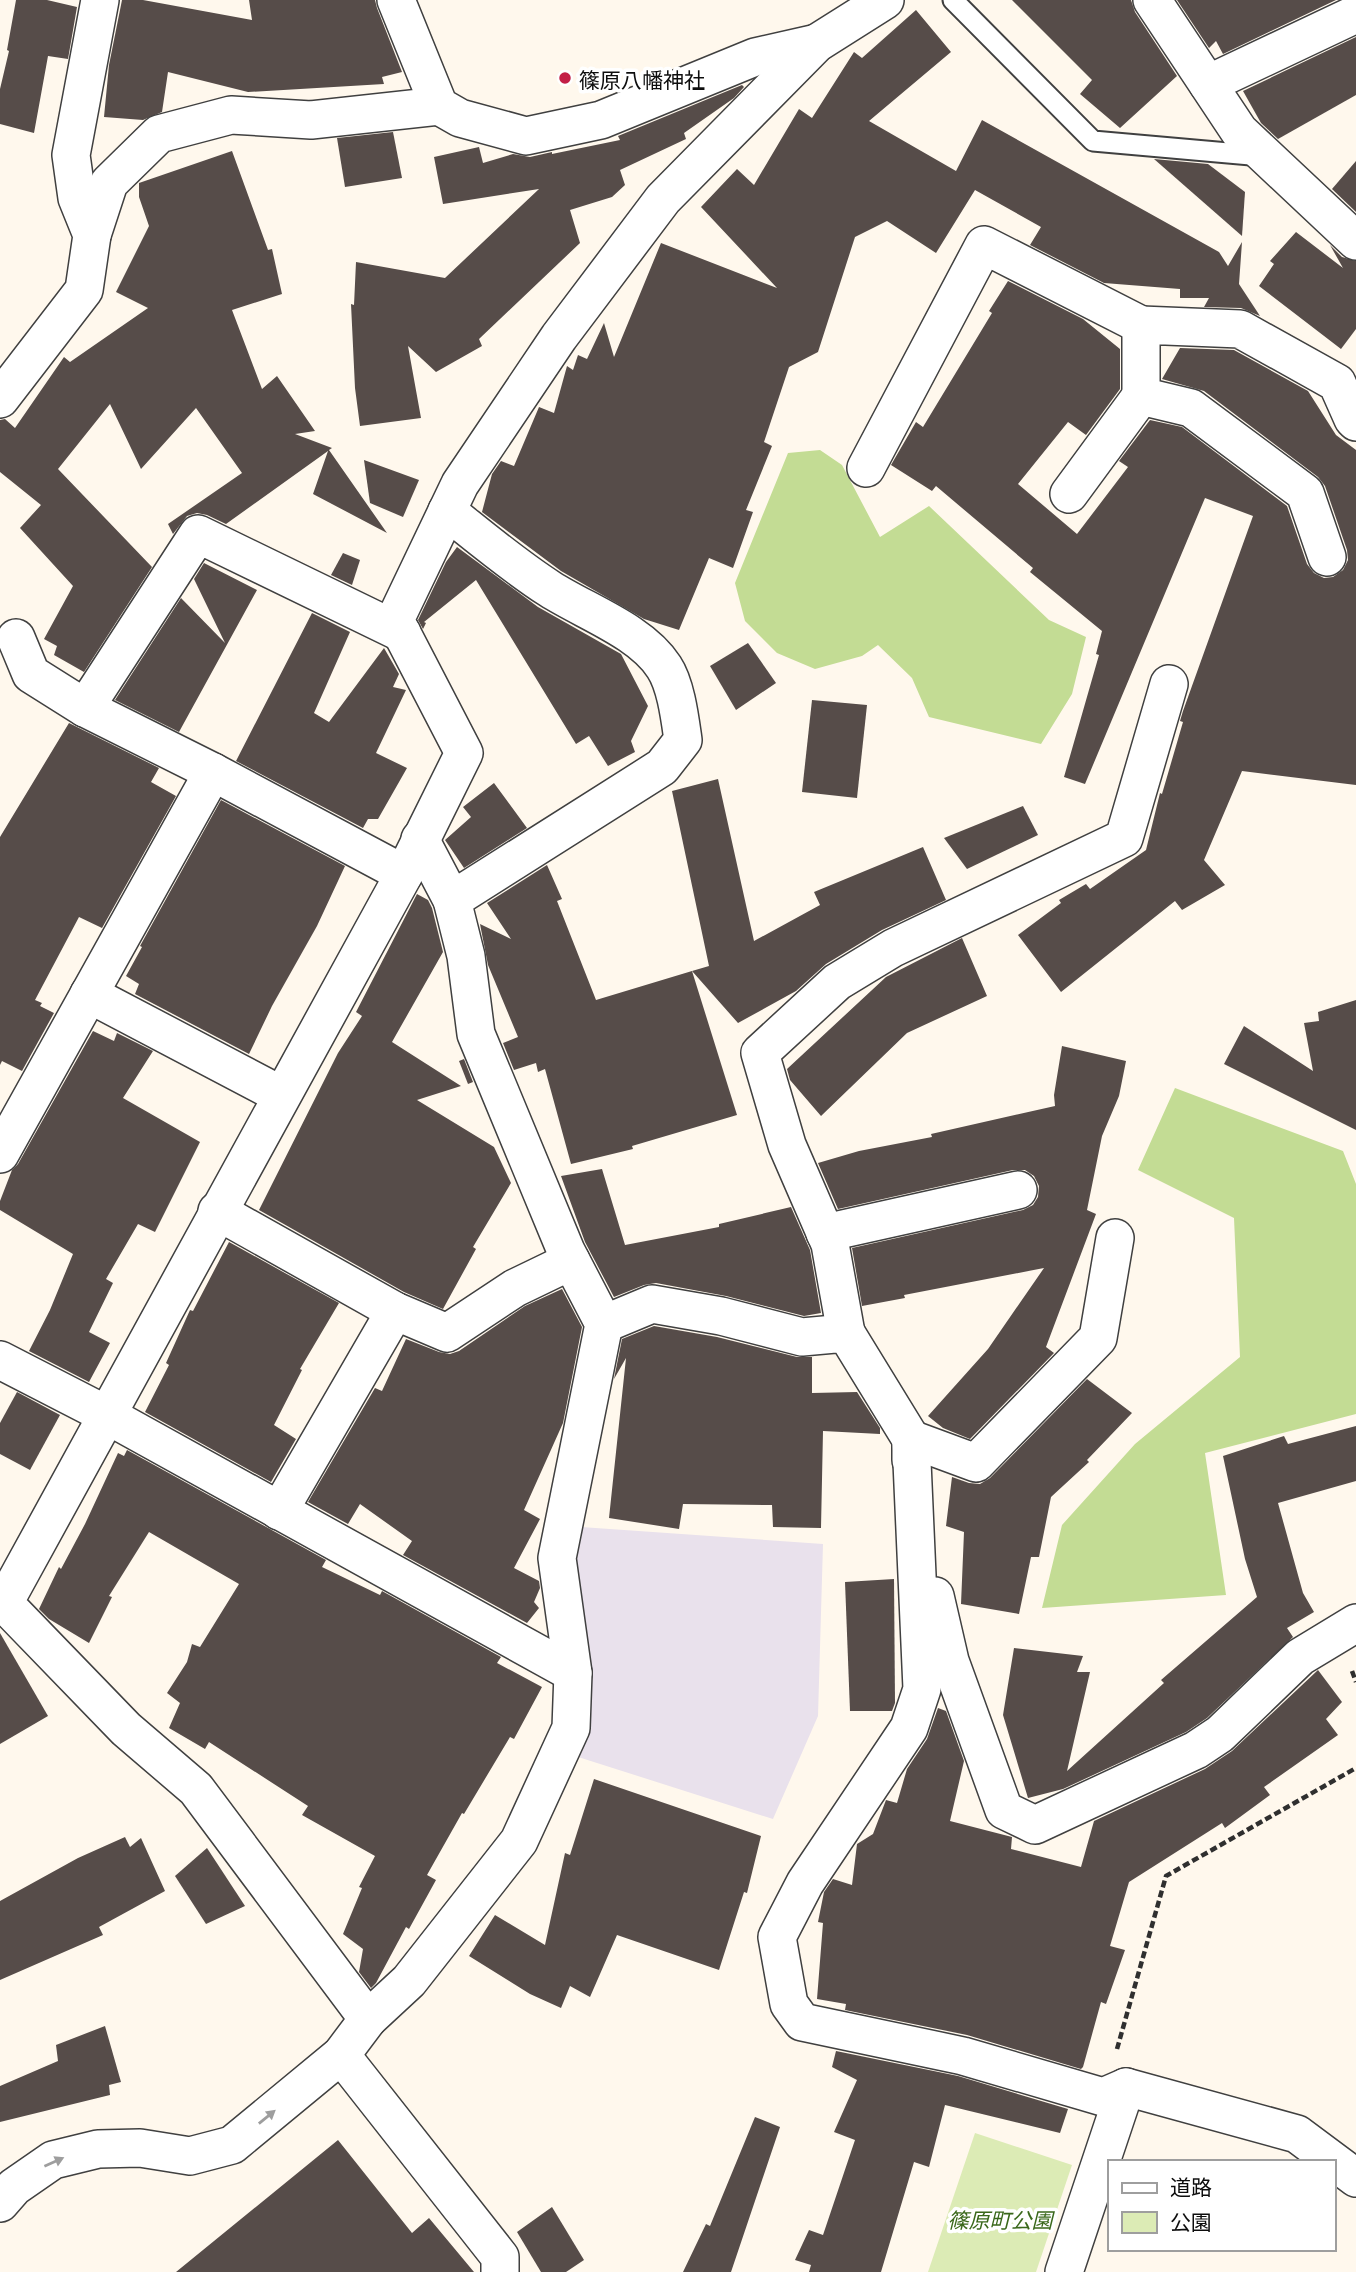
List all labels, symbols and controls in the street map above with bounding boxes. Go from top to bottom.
place label: 篠原八幡神社 [579,63,705,94]
marker: 篠原八幡神社 [557,70,573,86]
one-way arrow [258,2109,276,2124]
one-way arrow [44,2156,64,2168]
legend [1108,2160,1335,2251]
text: 道路 [1170,2170,1212,2201]
park label: 篠原町公園 [948,2203,1055,2234]
text: 公園 [1170,2205,1212,2236]

